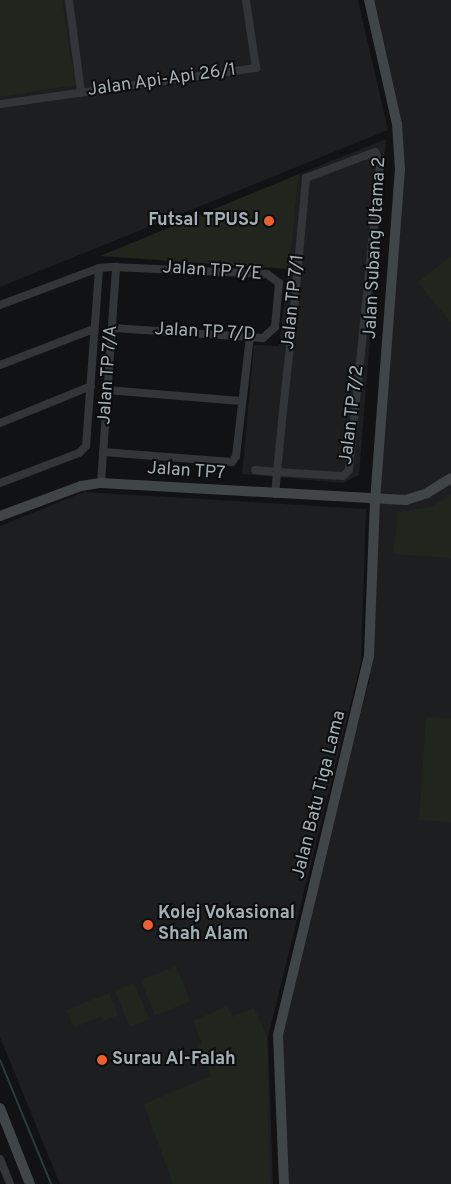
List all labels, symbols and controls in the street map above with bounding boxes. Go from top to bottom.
street label: Jalan Api-Api 26/1 [86,60,238,102]
street label: Jalan Subang Utama 2 [360,156,392,340]
place label: Futsal TPUSJ [148,210,259,232]
marker: Futsal TPUSJ [263,215,275,227]
street label: Jalan TP 7/1 [278,253,310,351]
street label: Jalan TP 7/E [161,258,263,286]
street label: Jalan TP 7/D [153,320,257,346]
street label: Jalan TP 7/A [95,324,123,426]
street label: Jalan TP 7/2 [336,363,370,467]
street label: Jalan TP7 [146,458,226,486]
street label: Jalan Batu Tiga Lama [289,708,351,882]
place label: Kolej Vokasional Shah Alam [158,904,296,946]
marker: Kolej Vokasional Shah Alam [142,919,154,931]
place label: Surau Al-Falah [112,1049,236,1071]
marker: Surau Al-Falah [96,1054,108,1066]

